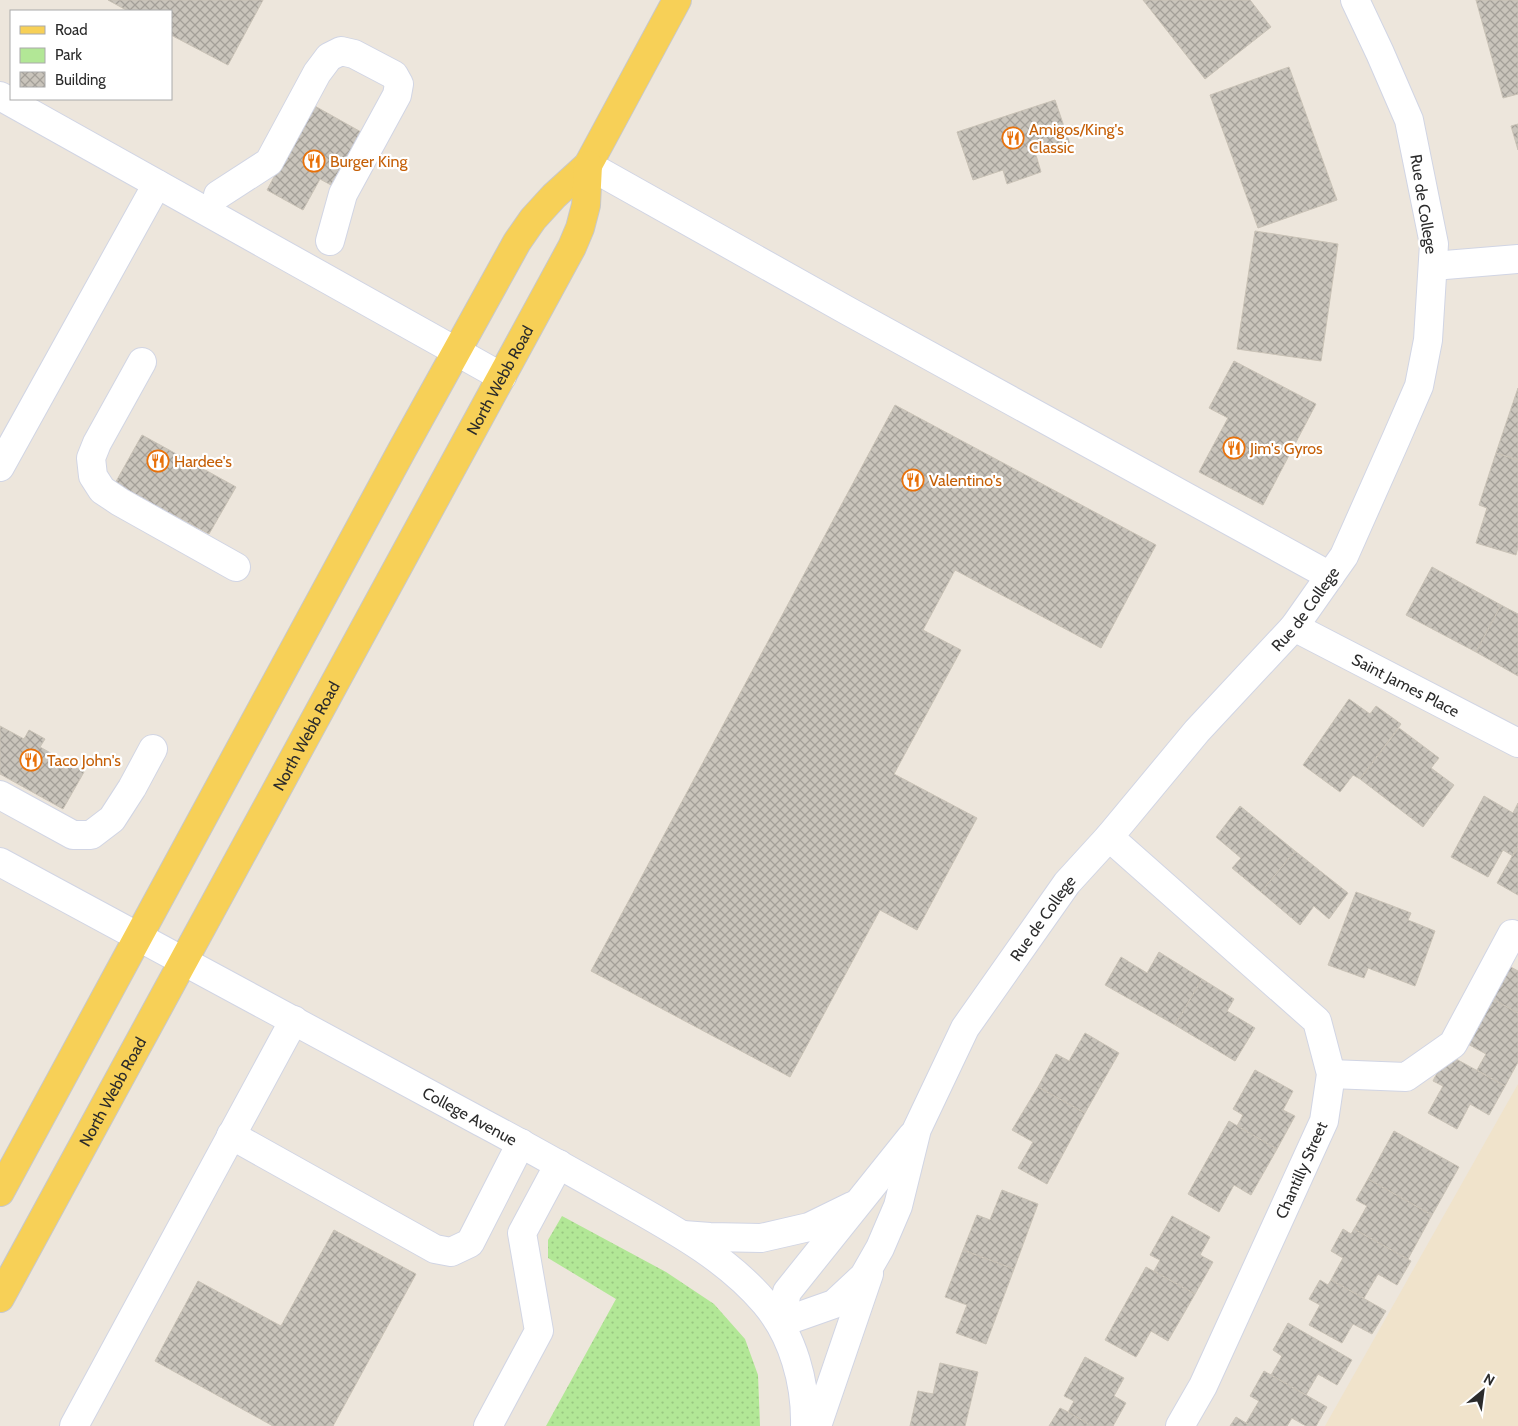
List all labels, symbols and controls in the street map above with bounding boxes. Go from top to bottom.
legend [10,10,172,100]
text: Road [55,21,88,39]
text: Park [55,46,82,64]
text: Building [55,71,106,89]
place label: Amigos/King's Classic [1029,120,1124,157]
restaurant icon: Amigos/King's Classic [1001,126,1025,150]
restaurant icon: Burger King [302,149,326,173]
place label: Burger King [330,152,408,171]
street label: Rue de College [1406,153,1441,255]
street label: North Webb Road [463,322,537,438]
restaurant icon: Jim's Gyros [1222,436,1246,460]
place label: Jim's Gyros [1249,439,1323,458]
restaurant icon: Hardee's [146,449,170,473]
place label: Hardee's [174,452,232,471]
restaurant icon: Valentino's [901,468,925,492]
place label: Valentino's [929,471,1002,490]
street label: Rue de College [1267,563,1343,655]
street label: Saint James Place [1349,650,1463,721]
street label: North Webb Road [269,678,344,794]
restaurant icon: Taco John's [19,748,43,772]
place label: Taco John's [47,751,121,770]
street label: Rue de College [1006,871,1080,965]
street label: North Webb Road [75,1034,150,1150]
street label: College Avenue [419,1083,520,1150]
street label: Chantilly Street [1272,1118,1332,1222]
north arrow [1458,1366,1508,1416]
text: N [1481,1369,1498,1390]

